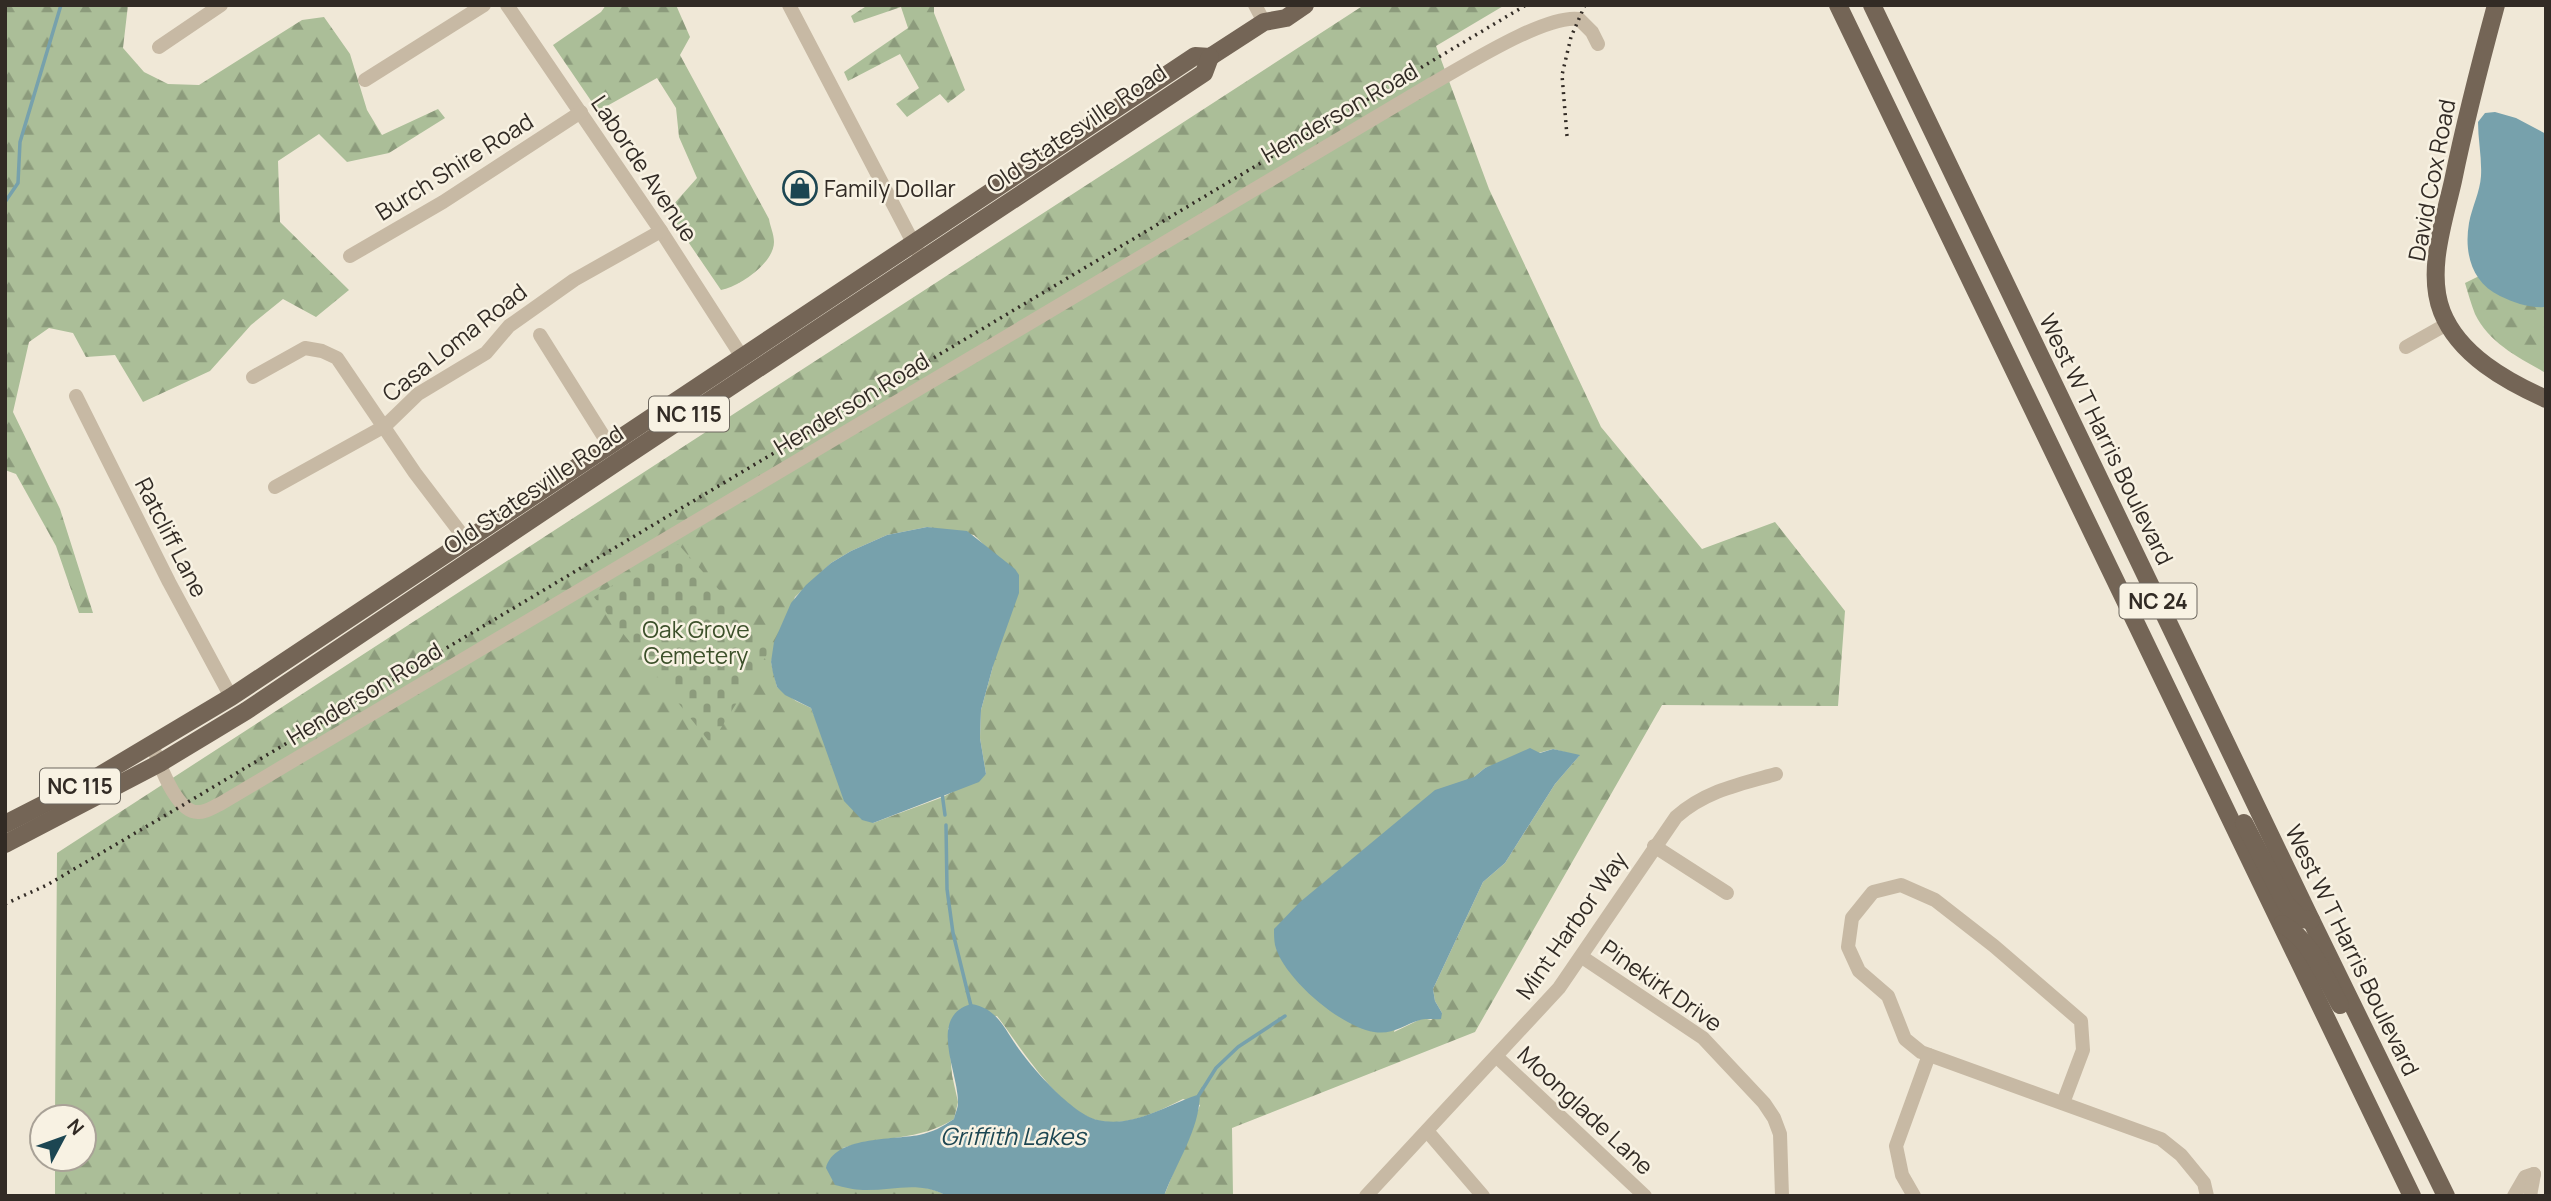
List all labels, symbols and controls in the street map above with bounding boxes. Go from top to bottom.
street label: Henderson Road [1255,54,1423,170]
street label: Old Statesville Road [980,56,1172,200]
street label: Laborde Avenue [584,88,706,248]
street label: David Cox Road [2400,96,2462,264]
street label: Burch Shire Road [369,105,539,227]
shop icon: Family Dollar [781,169,819,207]
place label: Family Dollar [824,172,956,204]
street label: Casa Loma Road [375,275,533,409]
street label: West W T Harris Boulevard [2032,308,2182,570]
street label: Henderson Road [767,344,935,462]
road number: NC 115 [649,396,729,432]
street label: Old Statesville Road [437,417,629,561]
street label: Ratcliff Lane [128,472,216,602]
road number: NC 24 [2120,584,2196,618]
park label: Oak Grove Cemetery [642,613,750,671]
street label: Henderson Road [280,634,448,752]
road number: NC 115 [40,768,120,804]
street label: West W T Harris Boulevard [2278,819,2428,1081]
street label: Mint Harbor Way [1508,845,1634,1005]
street label: Pinekirk Drive [1595,931,1729,1039]
street label: Moonglade Lane [1511,1039,1661,1181]
north arrow [28,1103,98,1173]
text: N [62,1113,90,1141]
water label: Griffith Lakes [940,1119,1088,1152]

